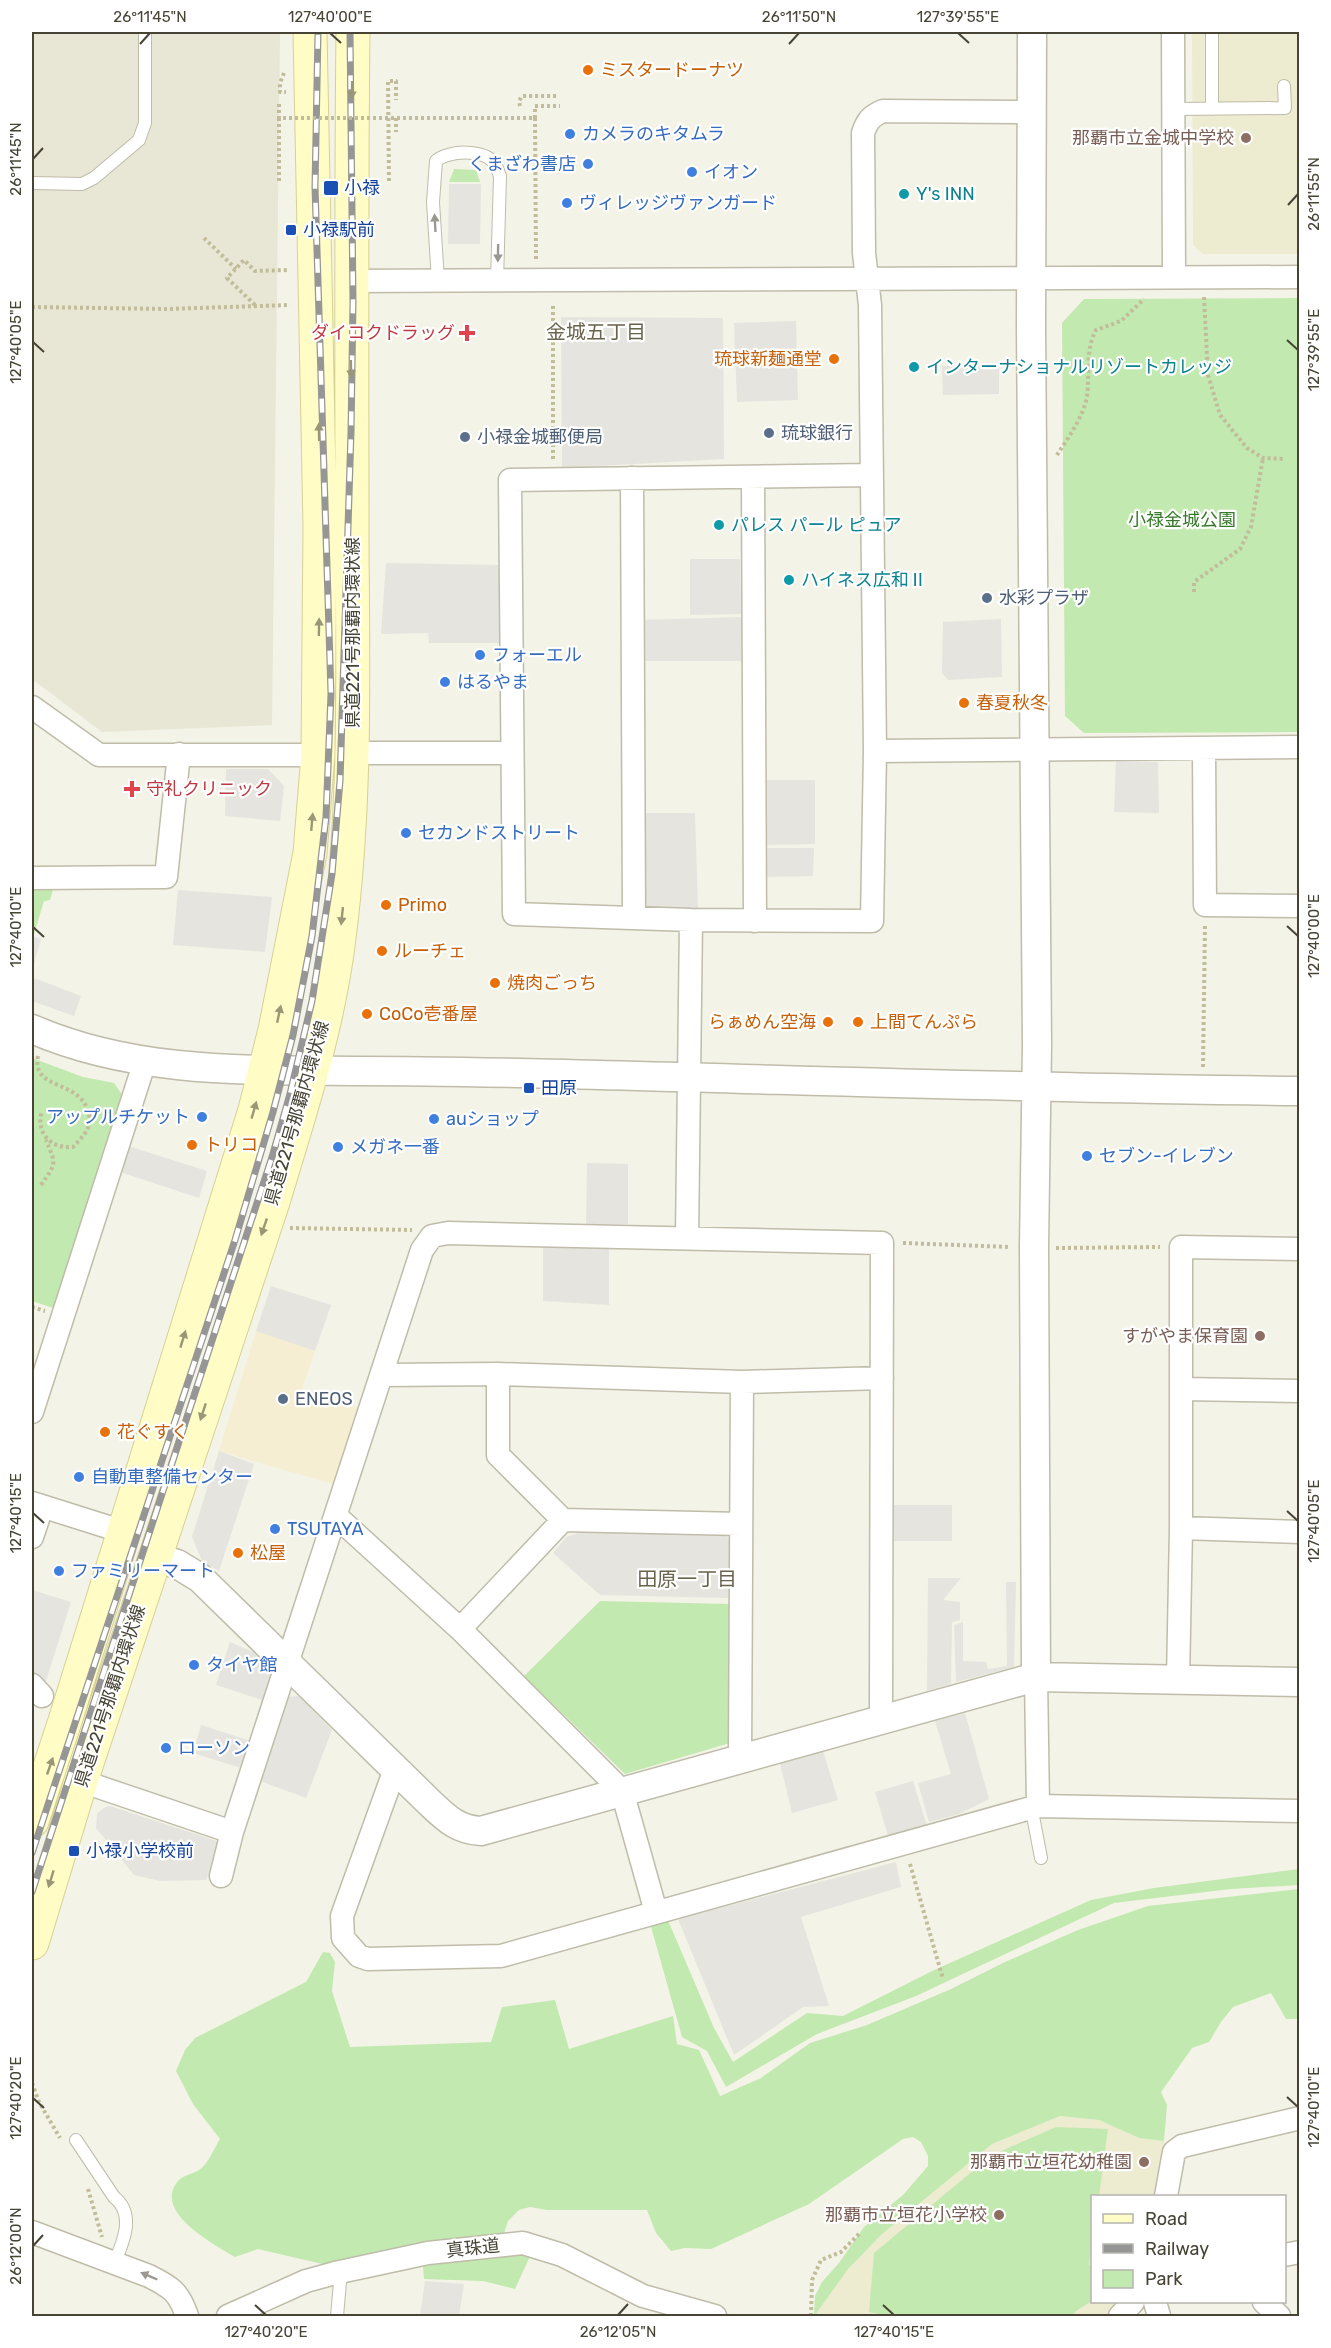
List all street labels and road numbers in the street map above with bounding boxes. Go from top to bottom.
street label: 県道221号那覇内環状線 [342,538,364,728]
street label: 県道221号那覇内環状線 [260,1018,334,1208]
street label: 県道221号那覇内環状線 [70,1602,150,1790]
street label: 真珠道 [445,2234,501,2262]

